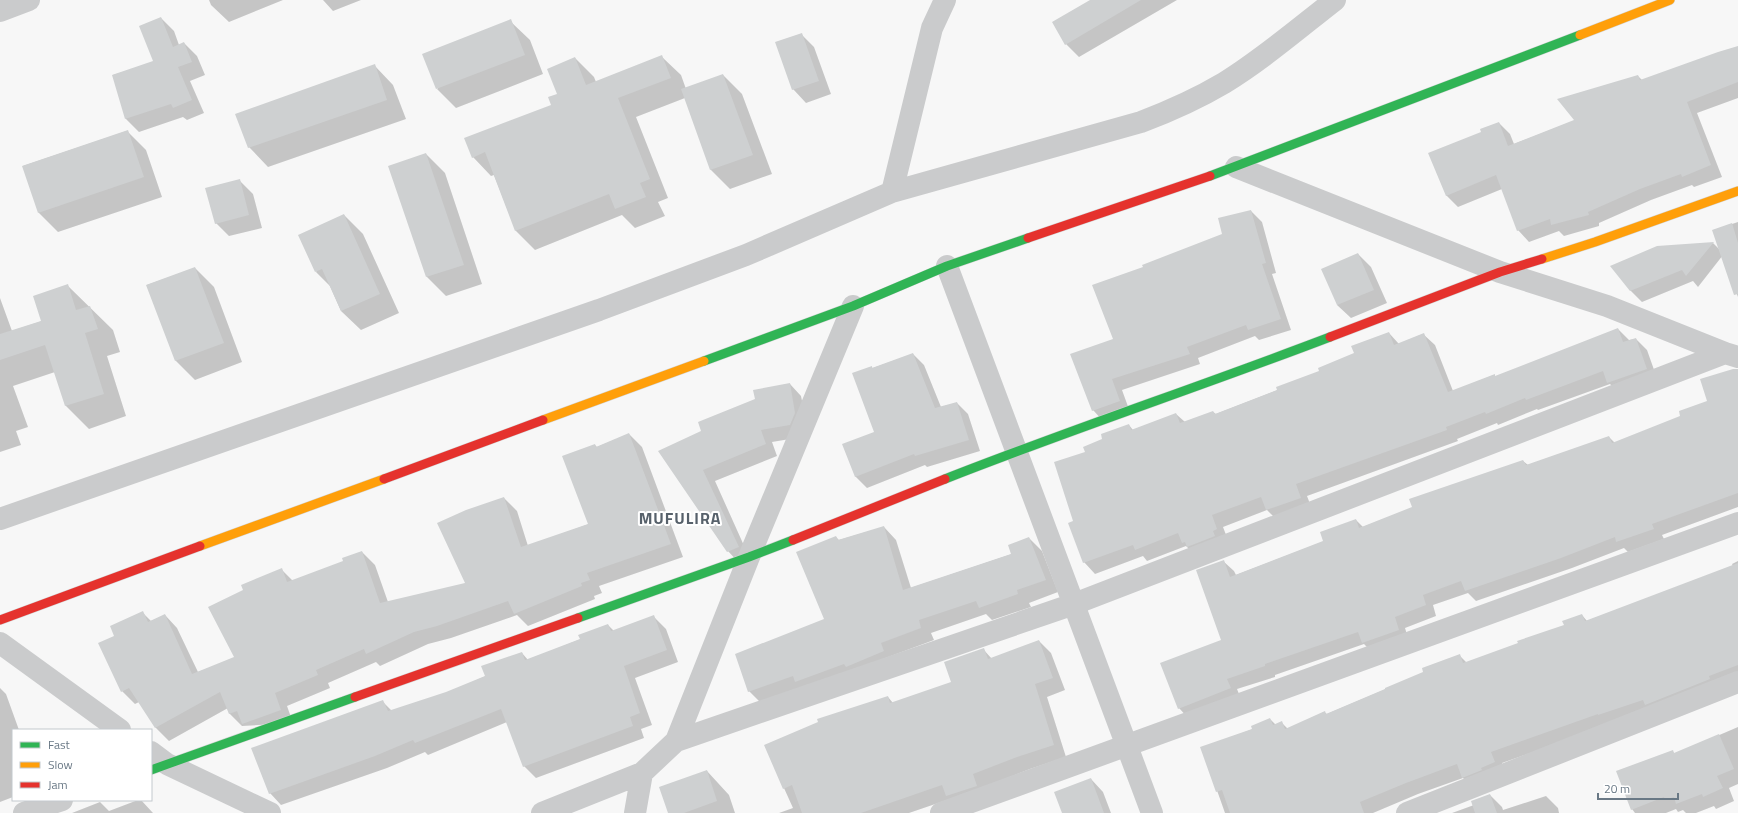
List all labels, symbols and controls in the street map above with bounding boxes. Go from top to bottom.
district label: MUFULIRA [639,506,721,530]
legend [12,729,152,801]
text: Fast [48,735,71,754]
text: Slow [48,755,73,774]
text: Jam [48,775,68,794]
scale bar [1598,775,1678,801]
text: 20 m [1604,779,1630,798]

